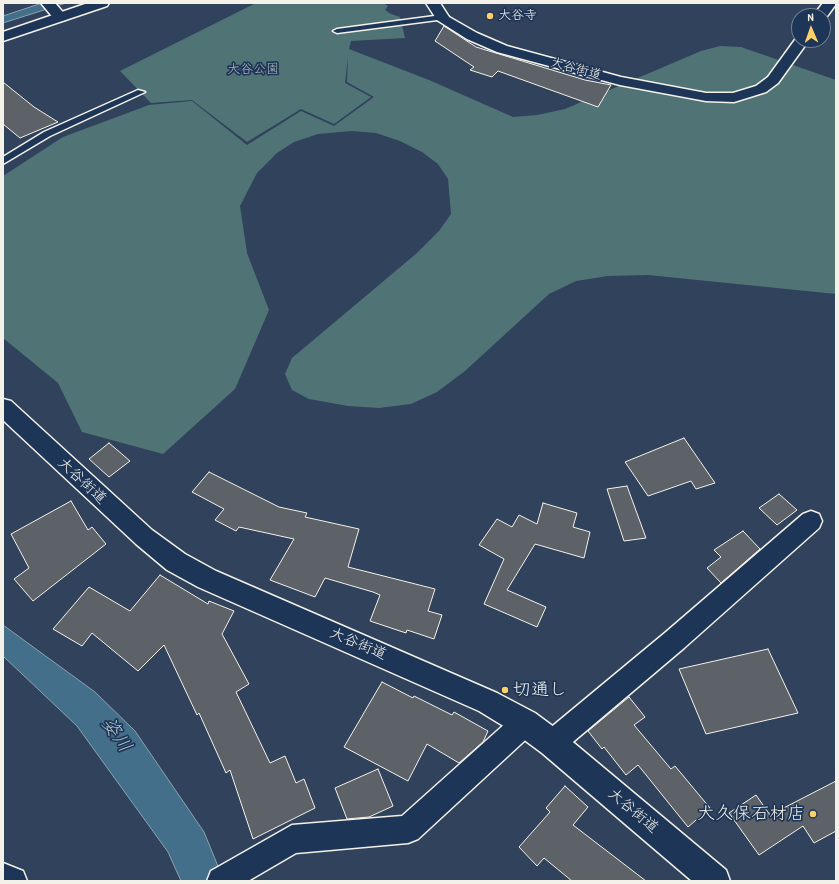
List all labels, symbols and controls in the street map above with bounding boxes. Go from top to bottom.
place label: 大谷寺 [498,8,537,24]
north arrow [791,8,831,48]
text: N [807,10,814,24]
marker: 大谷寺 [485,11,495,21]
street label: 大谷街道 [549,55,603,83]
park label: 大谷公園 [227,62,279,78]
street label: 大谷街道 [54,454,110,508]
street label: 大谷街道 [327,624,389,664]
place label: 切通し [513,679,567,701]
marker: 切通し [500,685,510,695]
water label: 姿川 [96,713,136,757]
street label: 大谷街道 [604,785,662,837]
place label: 大久保石材店 [697,803,805,825]
marker: 大久保石材店 [808,809,818,819]

